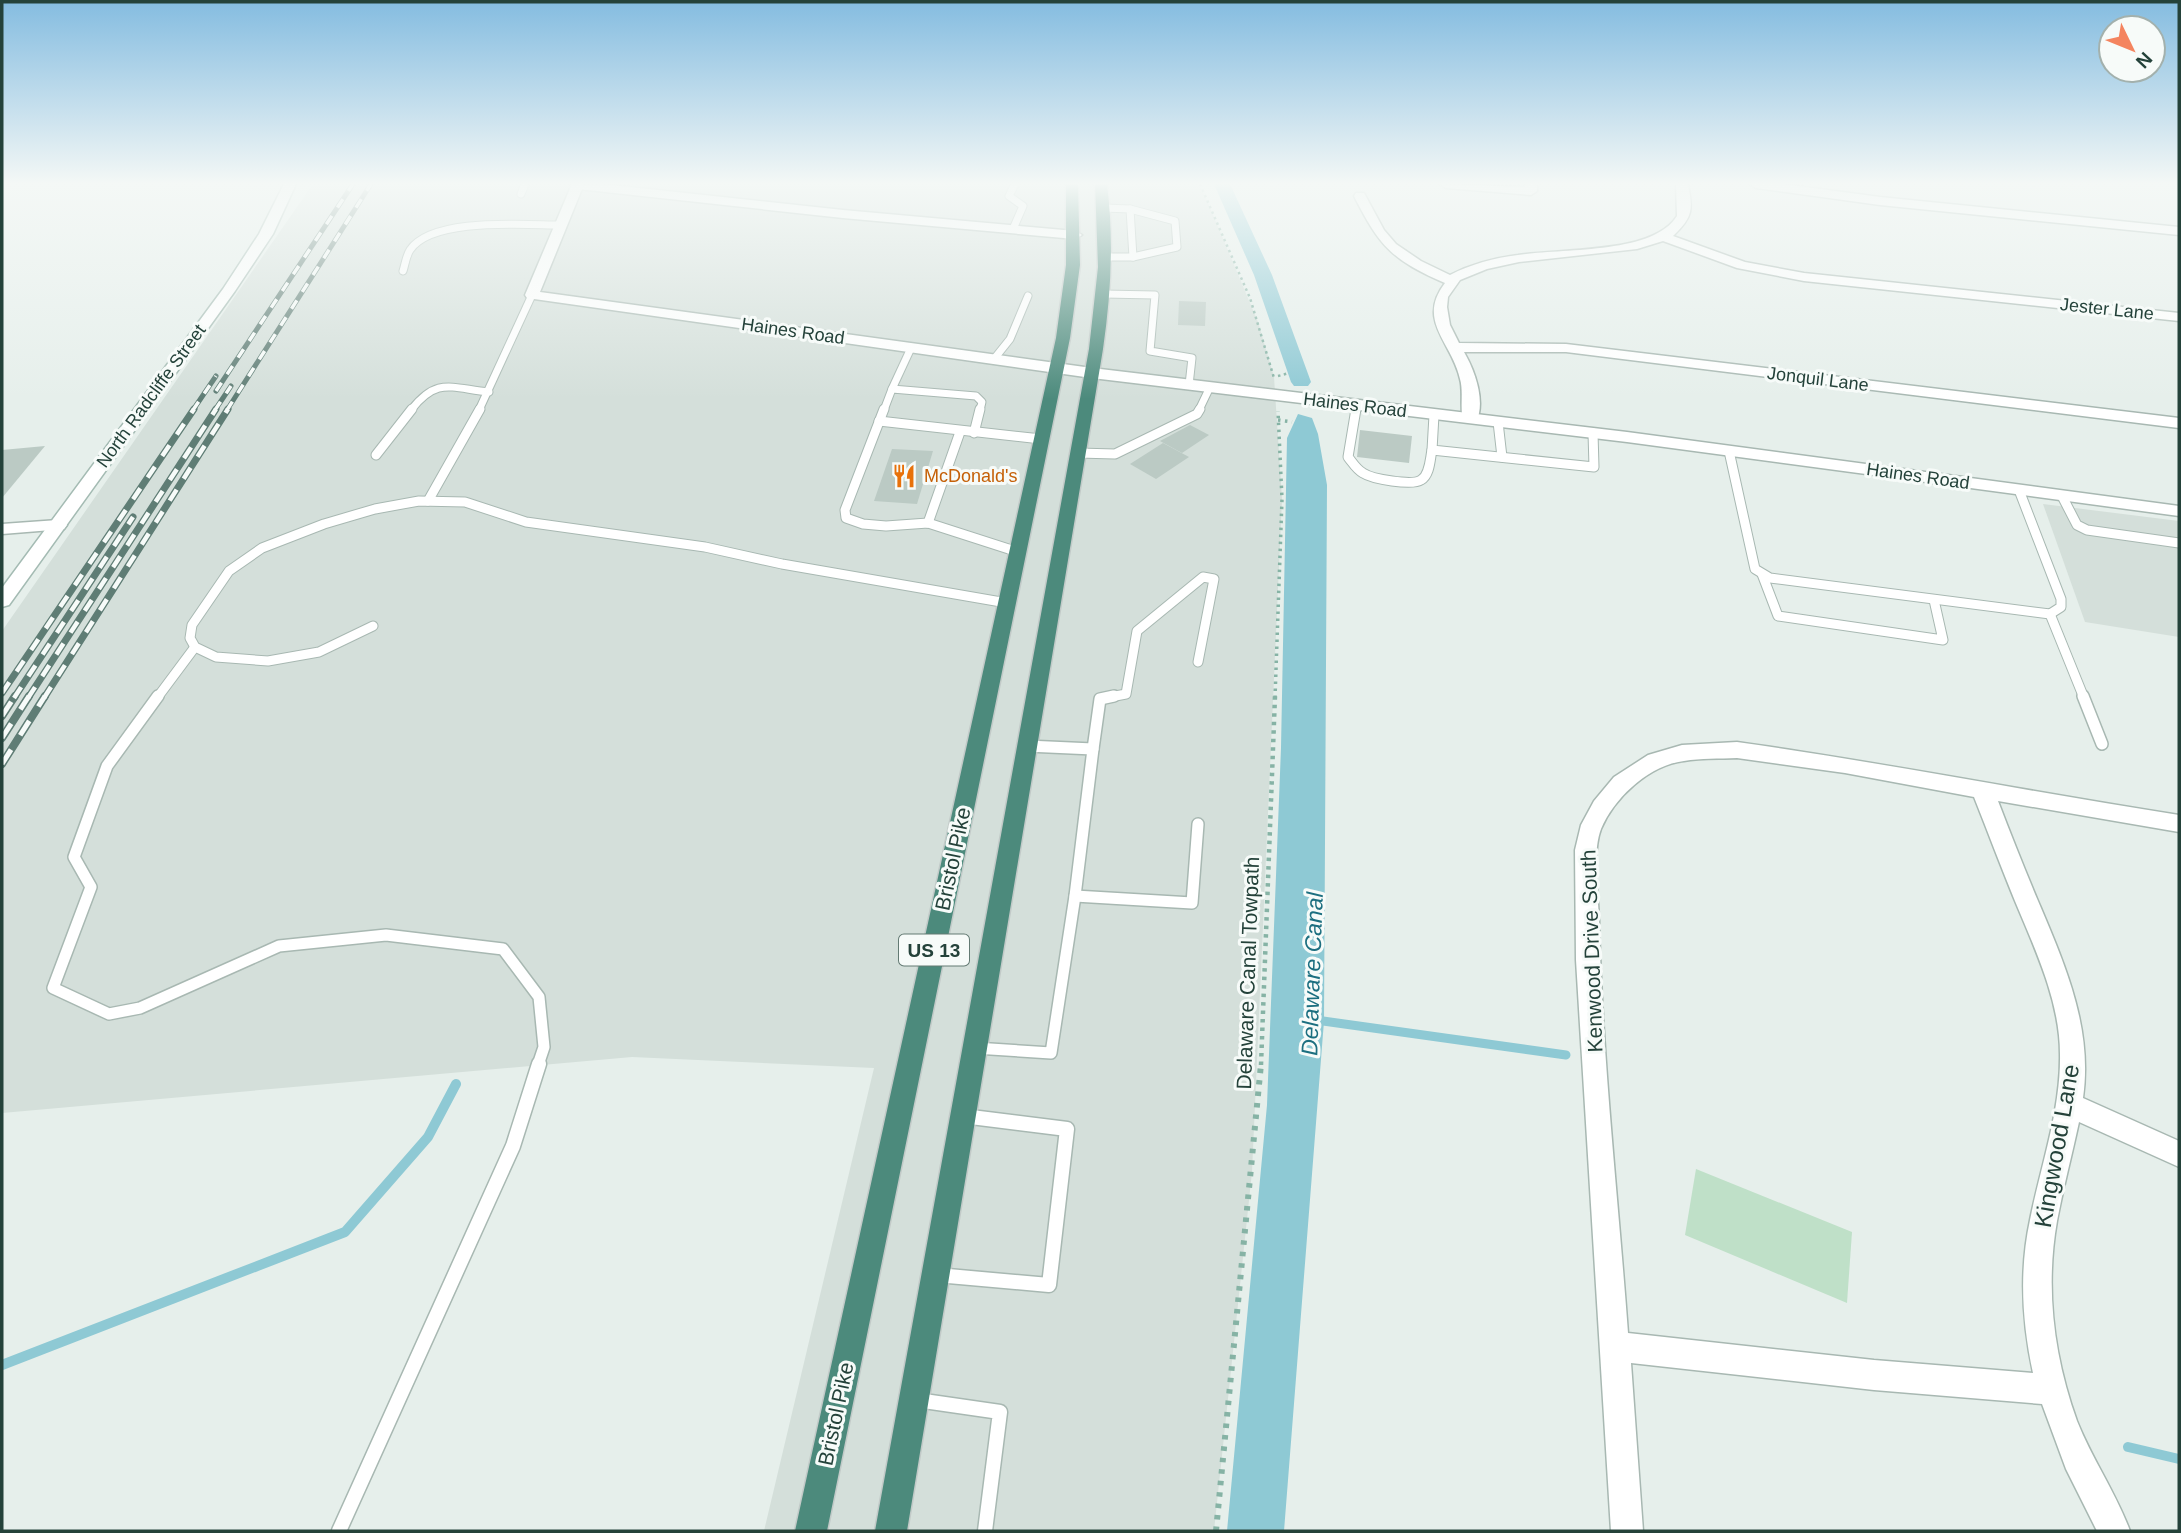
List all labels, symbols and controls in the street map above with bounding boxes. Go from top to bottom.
north arrow [2097,14,2167,84]
text: N [2132,48,2156,72]
street label: Jester Lane [2059,294,2155,324]
street label: Haines Road [740,314,846,348]
street label: North Radcliffe Street [92,321,210,471]
street label: Jonquil Lane [1766,363,1870,395]
street label: Haines Road [1302,389,1408,421]
street label: Haines Road [1865,459,1971,493]
restaurant icon: McDonald's [890,462,918,490]
place label: McDonald's [924,466,1017,486]
street label: Bristol Pike [930,805,975,913]
street label: Kenwood Drive South [1576,849,1607,1053]
street label: Delaware Canal Towpath [1232,856,1263,1090]
water label: Delaware Canal [1296,891,1328,1056]
road number: US 13 [899,934,969,966]
street label: Kingwood Lane [2029,1062,2084,1230]
street label: Bristol Pike [813,1360,858,1468]

